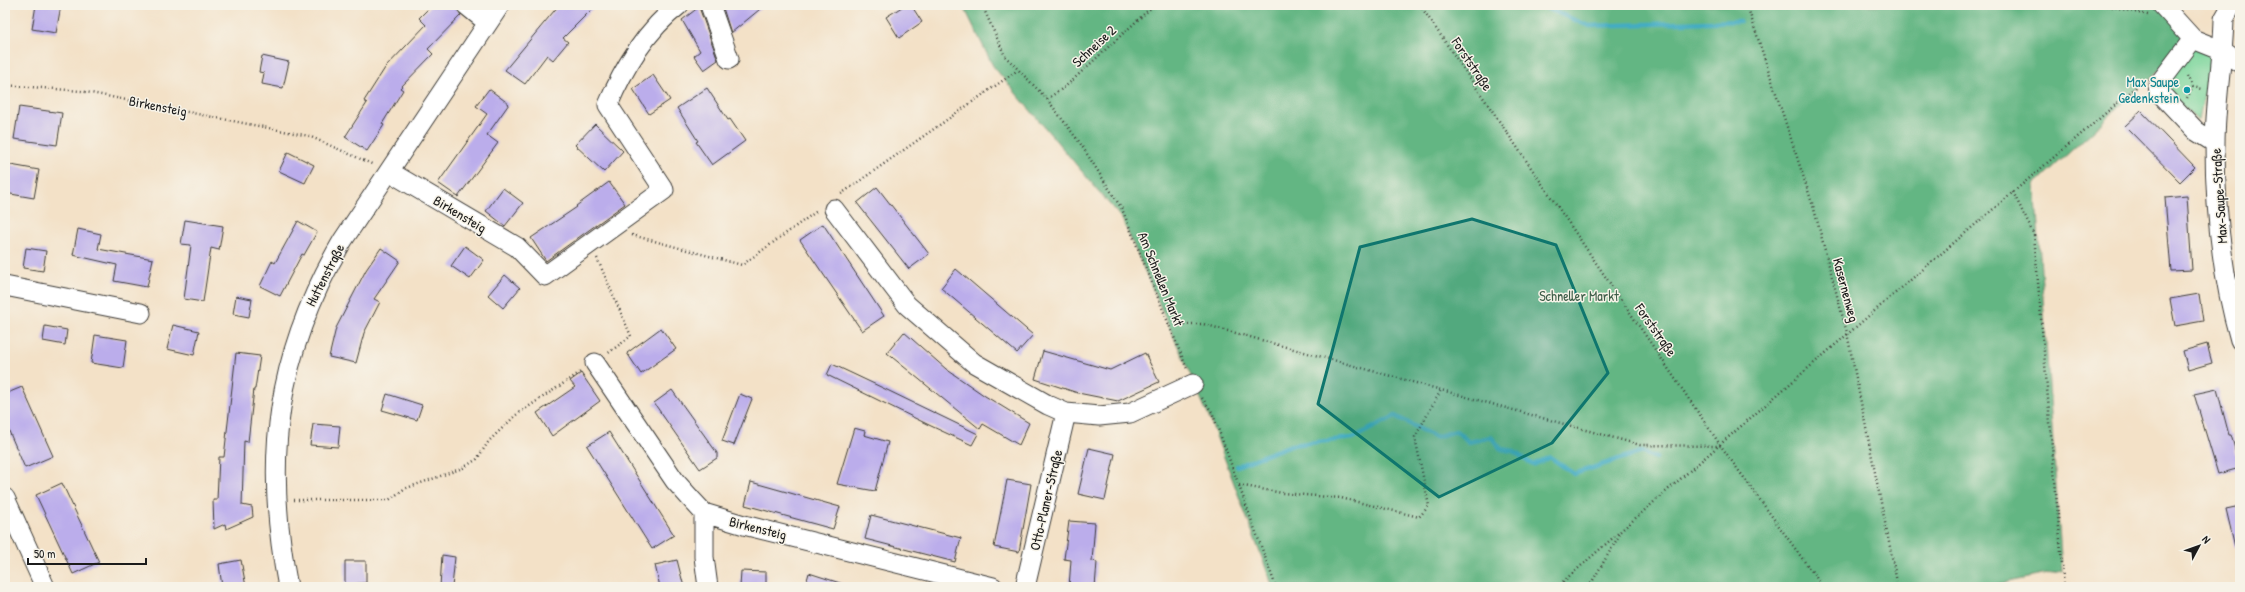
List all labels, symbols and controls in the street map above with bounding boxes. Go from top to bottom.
street label: Schneise 2 [1068,20,1120,71]
street label: Forststraße [1446,32,1497,95]
place label: Max Saupe Gedenkstein [2118,72,2179,107]
marker: Max Saupe Gedenkstein [2182,85,2192,95]
street label: Birkensteig [127,91,189,121]
street label: Max-Saupe-Straße [2206,147,2232,244]
street label: Birkensteig [430,190,490,238]
street label: Am Schnellen Markt [1134,229,1189,329]
street label: Huttenstraße [301,240,349,310]
street label: Kasernenweg [1828,256,1864,324]
park label: Schneller Markt [1539,286,1619,305]
street label: Forststraße [1630,299,1682,361]
street label: Otto-Planer-Straße [1025,447,1067,552]
street label: Birkensteig [727,511,789,545]
north arrow [2179,526,2219,566]
text: N [2199,533,2214,546]
scale bar [28,540,146,566]
text: 50 m [34,545,55,562]

